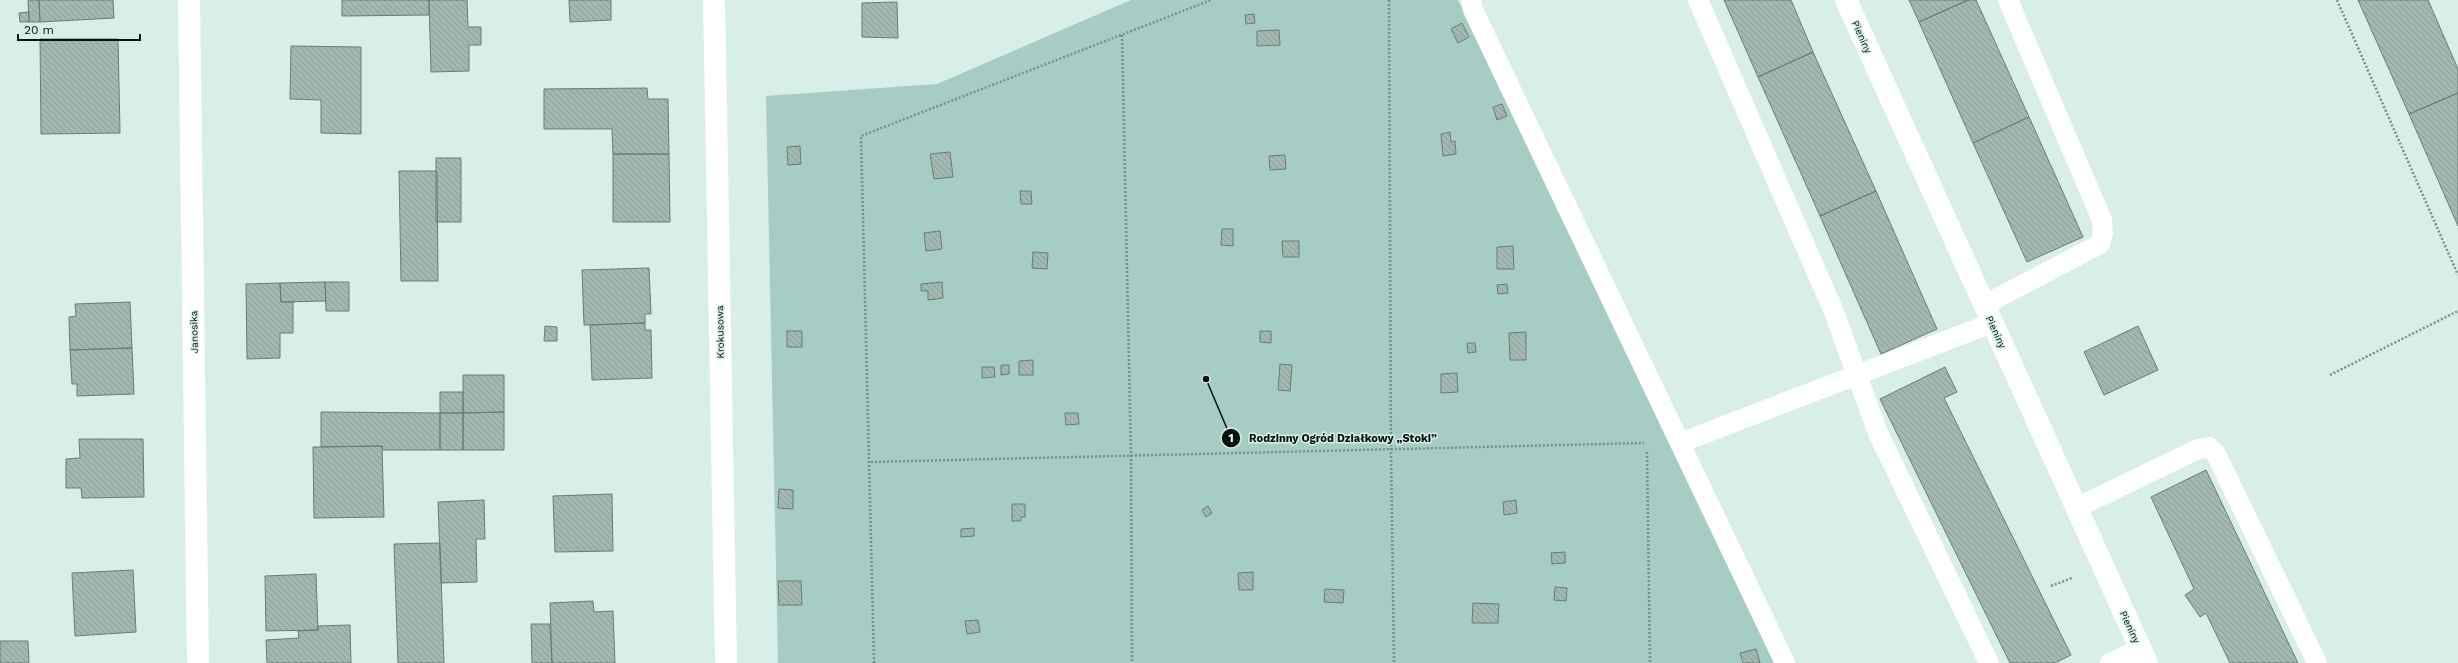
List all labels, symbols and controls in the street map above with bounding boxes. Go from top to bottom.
scale bar [18,16,140,42]
street label: Pieniny [1850,19,1874,56]
text: 20 m [24,23,54,37]
street label: Krokusowa [714,305,726,359]
street label: Janosika [188,310,200,353]
street label: Pieniny [1984,314,2009,351]
callout: Rodzinny Ogród Działkowy „Stoki” [1221,427,1445,450]
text: 1 [1228,431,1234,445]
text: Rodzinny Ogród Działkowy „Stoki” [1249,432,1437,445]
street label: Pieniny [2118,609,2143,646]

